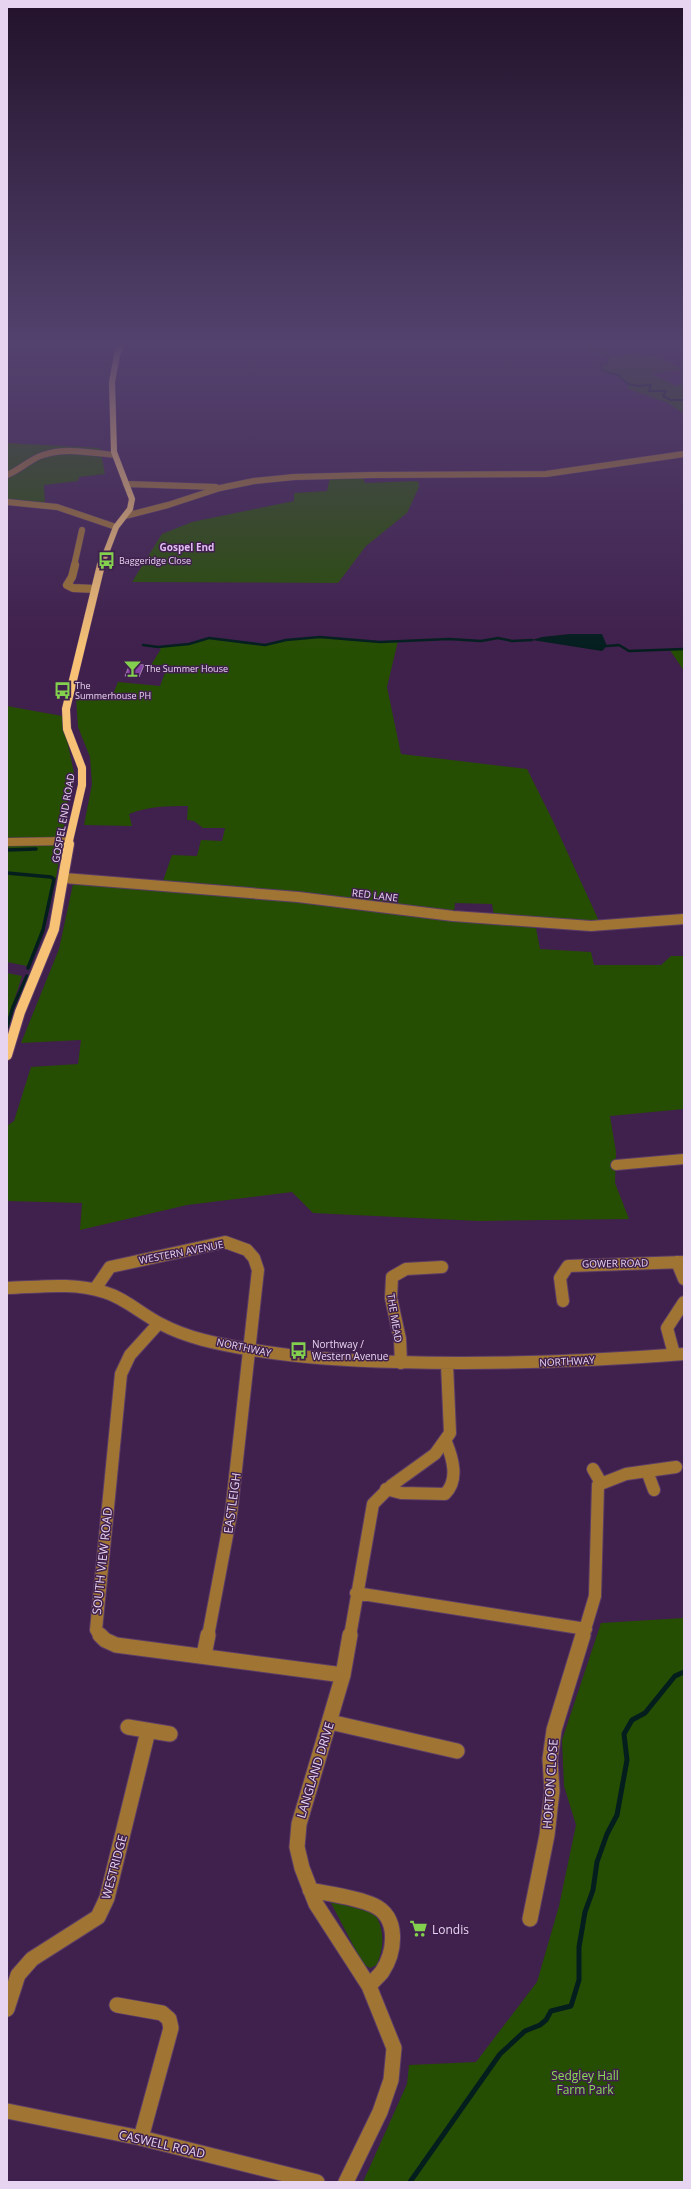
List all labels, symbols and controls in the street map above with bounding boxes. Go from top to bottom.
district label: Gospel End [160,540,214,554]
bus stop icon: Baggeridge Close [96,550,116,570]
place label: Baggeridge Close [119,554,191,567]
bar icon: The Summer House [122,658,142,678]
place label: The Summer House [145,662,228,675]
place label: The Summerhouse PH [75,679,151,702]
bus stop icon: The Summerhouse PH [52,680,72,700]
street label: GOSPEL END ROAD [48,772,78,864]
street label: RED LANE [351,885,399,905]
street label: WESTERN AVENUE [138,1237,224,1267]
street label: GOWER ROAD [582,1255,648,1271]
street label: THE MEAD [384,1293,406,1343]
street label: NORTHWAY [215,1334,273,1360]
place label: Northway / Western Avenue [312,1337,389,1363]
bus stop icon: Northway / Western Avenue [289,1340,309,1360]
street label: NORTHWAY [539,1353,595,1369]
street label: EASTLEIGH [219,1471,245,1535]
street label: SOUTH VIEW ROAD [88,1507,116,1615]
street label: LANGLAND DRIVE [292,1720,338,1820]
street label: HORTON CLOSE [538,1738,562,1830]
street label: WESTRIDGE [97,1833,131,1901]
supermarket icon: Londis [409,1919,429,1939]
place label: Londis [432,1921,469,1938]
park label: Sedgley Hall Farm Park [551,2067,619,2098]
street label: CASWELL ROAD [117,2126,207,2162]

